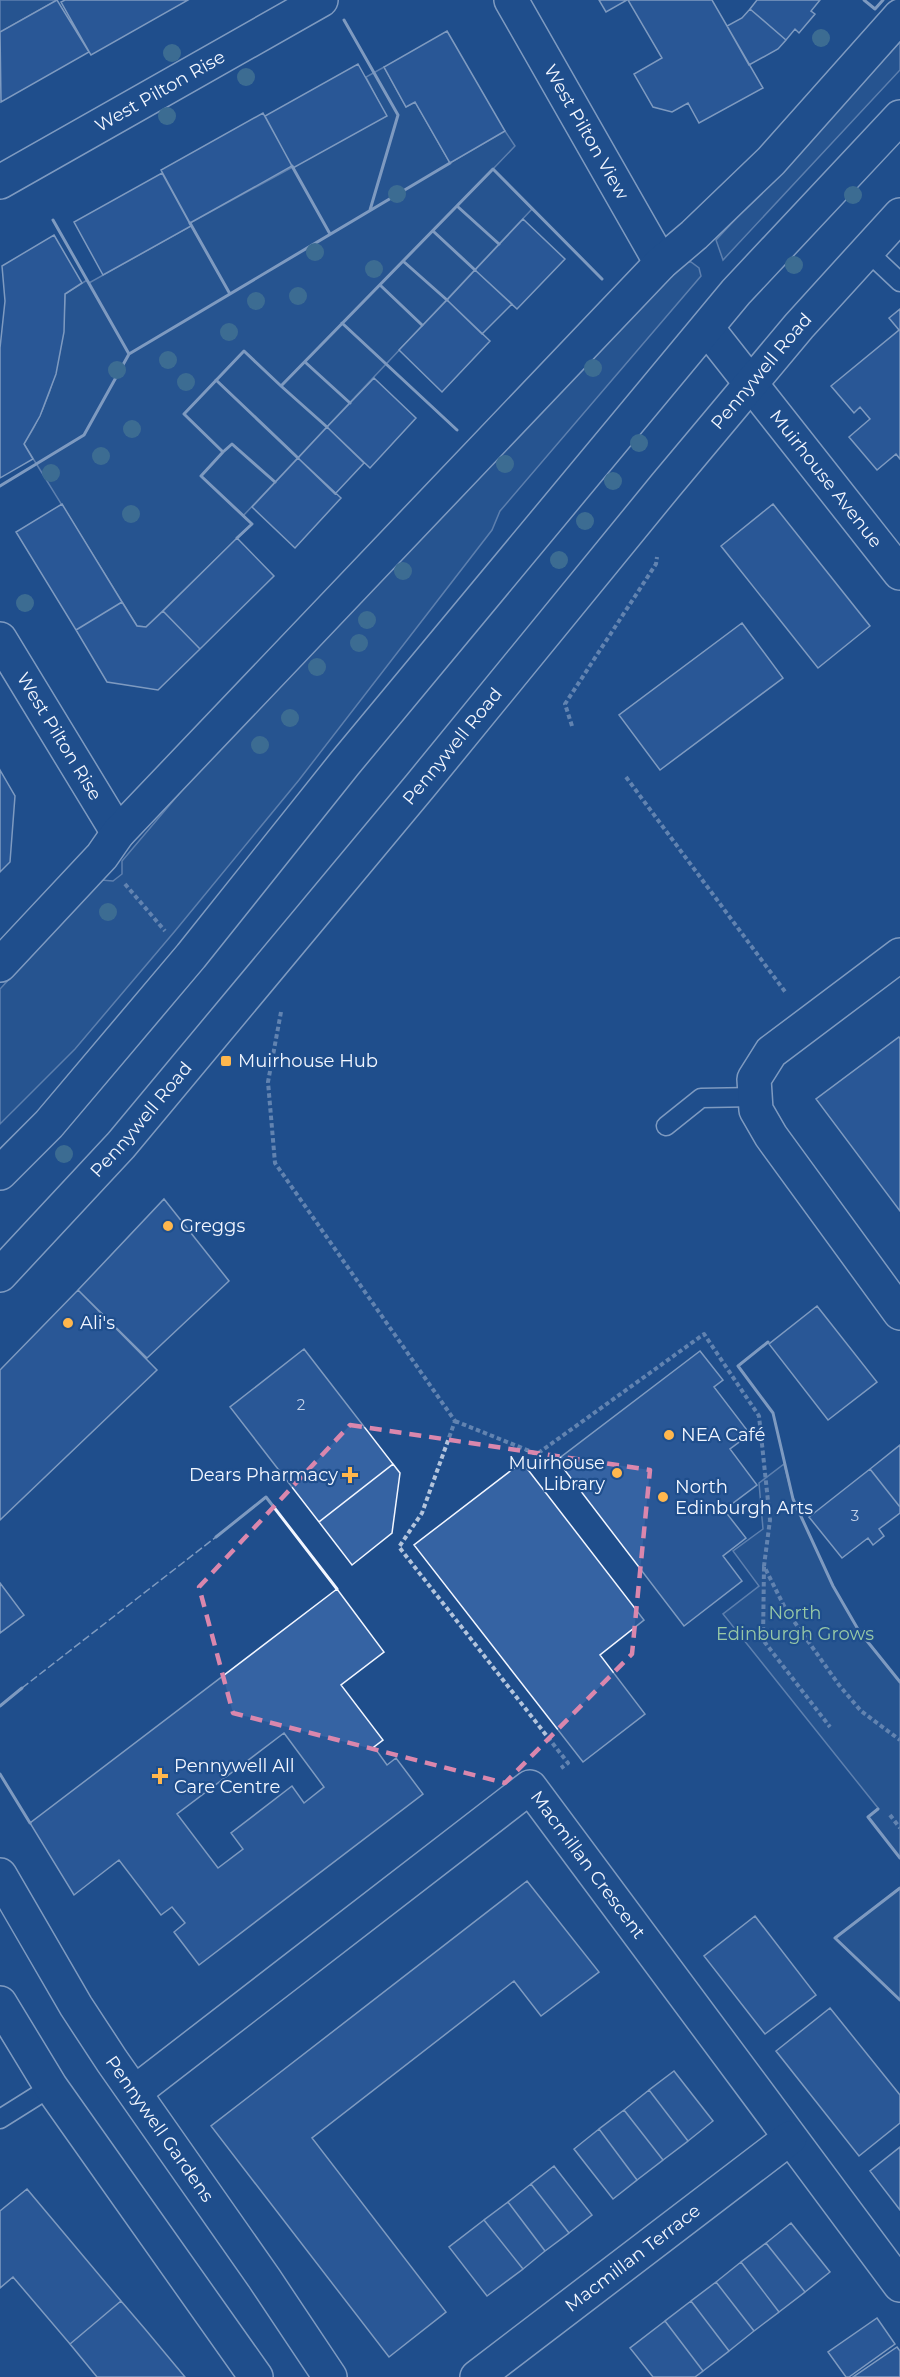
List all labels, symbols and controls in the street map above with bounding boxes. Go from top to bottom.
street label: West Pilton Rise [91,46,229,137]
street label: West Pilton View [539,61,634,204]
street label: Pennywell Road [706,308,816,434]
street label: Muirhouse Avenue [765,406,887,552]
street label: West Pilton Rise [12,668,107,805]
street label: Pennywell Road [398,683,507,809]
place label: Muirhouse Hub [238,1050,378,1072]
marker: Muirhouse Hub [219,1054,233,1068]
street label: Pennywell Road [86,1057,197,1182]
place label: Greggs [180,1215,245,1237]
marker: Greggs [161,1219,175,1233]
place label: Ali's [80,1312,115,1334]
marker: Ali's [61,1316,75,1330]
house number: 2 [297,1395,305,1414]
place label: NEA Café [681,1424,765,1446]
marker: NEA Café [662,1428,676,1442]
place label: Muirhouse Library [509,1452,605,1495]
place label: Dears Pharmacy [189,1464,338,1486]
marker: Muirhouse Library [610,1466,624,1480]
marker: Dears Pharmacy [343,1468,357,1482]
place label: North Edinburgh Arts [675,1476,813,1519]
marker: North Edinburgh Arts [656,1490,670,1504]
house number: 3 [851,1506,859,1525]
park label: North Edinburgh Grows [716,1602,874,1645]
place label: Pennywell All Care Centre [174,1755,295,1798]
marker: Pennywell All Care Centre [151,1767,169,1785]
street label: Macmillan Crescent [526,1786,650,1943]
street label: Pennywell Gardens [101,2051,218,2206]
street label: Macmillan Terrace [561,2199,705,2317]

